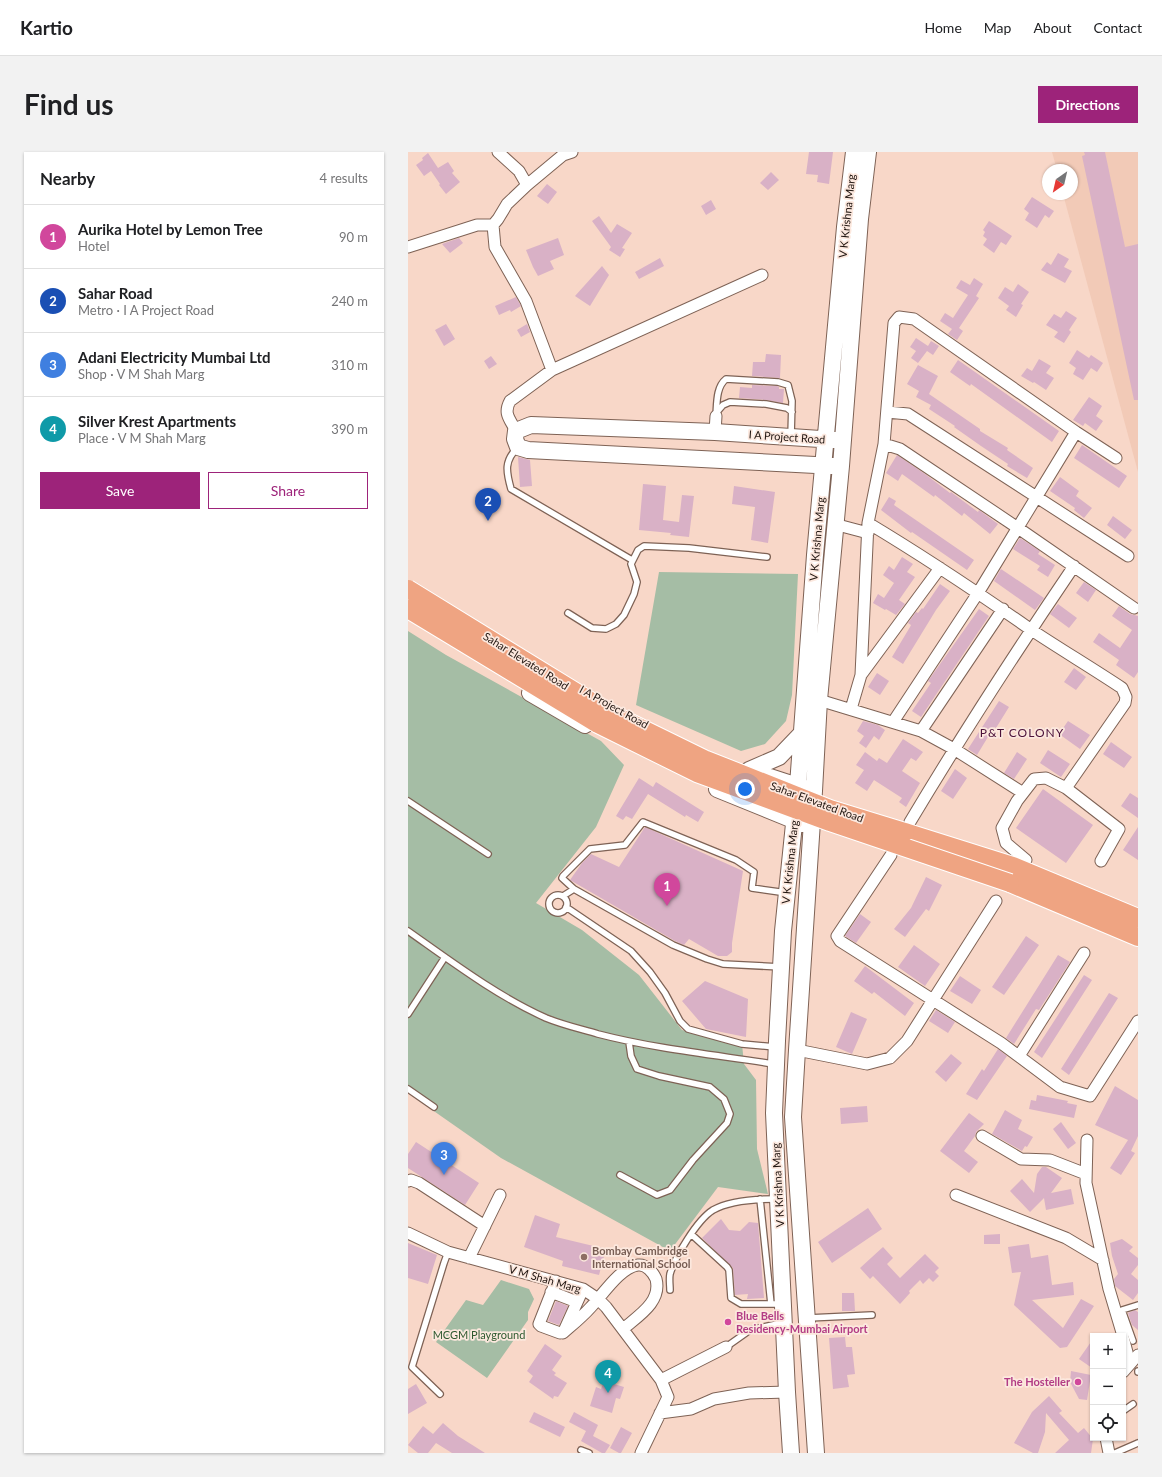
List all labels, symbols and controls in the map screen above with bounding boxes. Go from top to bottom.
text: Kartio [20,16,73,39]
text: Home [924,19,962,36]
text: Map [984,19,1011,36]
text: About [1033,19,1071,36]
text: Contact [1093,19,1142,36]
button: Directions [1038,86,1138,123]
text: Find us [24,87,114,121]
north arrow [1042,164,1078,200]
text: Nearby [40,168,95,189]
text: 4 results [320,170,368,186]
street label: V K Krishna Marg [836,173,857,259]
text: Aurika Hotel by Lemon Tree [78,220,263,238]
text: 1 [49,229,57,245]
text: 90 m [339,229,368,245]
text: Hotel [78,238,110,254]
text: Sahar Road [78,284,153,302]
text: 2 [49,293,57,309]
text: 240 m [331,293,368,309]
text: Metro · I A Project Road [78,302,214,318]
text: Adani Electricity Mumbai Ltd [78,348,271,366]
text: 3 [49,357,57,373]
text: 310 m [331,357,368,373]
text: Shop · V M Shah Marg [78,366,204,382]
text: Silver Krest Apartments [78,412,236,430]
text: 4 [49,421,57,437]
text: 390 m [331,421,368,437]
street label: I A Project Road [748,427,826,446]
text: Place · V M Shah Marg [78,430,206,446]
button: Save [40,472,200,509]
button: Share [208,472,368,509]
pin: 2 [475,488,501,521]
street label: V K Krishna Marg [806,496,827,582]
street label: Sahar Elevated Road [481,629,571,692]
street label: I A Project Road [578,682,651,731]
district label: P&T COLONY [980,725,1064,740]
your location [735,779,755,799]
street label: Sahar Elevated Road [769,779,866,824]
street label: V K Krishna Marg [779,819,800,905]
pin: 1 [654,873,680,906]
pin: 3 [431,1142,457,1175]
street label: V K Krishna Marg [769,1142,786,1227]
place label: Bombay Cambridge International School [592,1244,691,1270]
marker: Bombay Cambridge International School [579,1252,589,1262]
street label: V M Shah Marg [508,1262,583,1295]
place label: Blue Bells Residency-Mumbai Airport [736,1309,869,1335]
marker: Blue Bells Residency-Mumbai Airport [723,1317,733,1327]
park label: MCGM Playground [433,1328,525,1341]
map controls [1090,1333,1126,1441]
button: + [1090,1333,1126,1369]
pin: 4 [595,1360,621,1393]
button: − [1090,1369,1126,1405]
place label: The Hosteller [1004,1375,1071,1388]
marker: The Hosteller [1073,1377,1083,1387]
button: locate [1090,1405,1126,1441]

